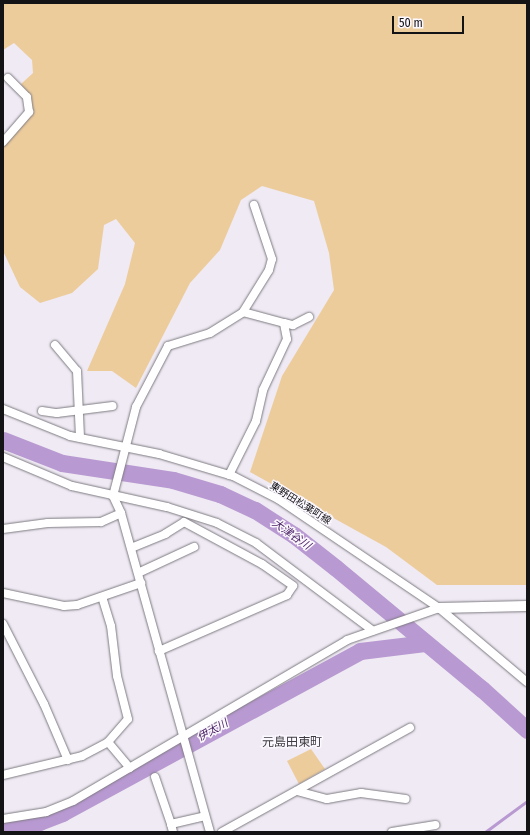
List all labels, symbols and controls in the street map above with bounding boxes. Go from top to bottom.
scale bar [394,8,466,34]
text: 50 m [399,16,423,30]
street label: 東野田松葉町線 [267,480,333,528]
water label: 大津谷川 [269,517,313,553]
water label: 伊太川 [195,717,231,745]
district label: 元島田東町 [262,736,322,750]

